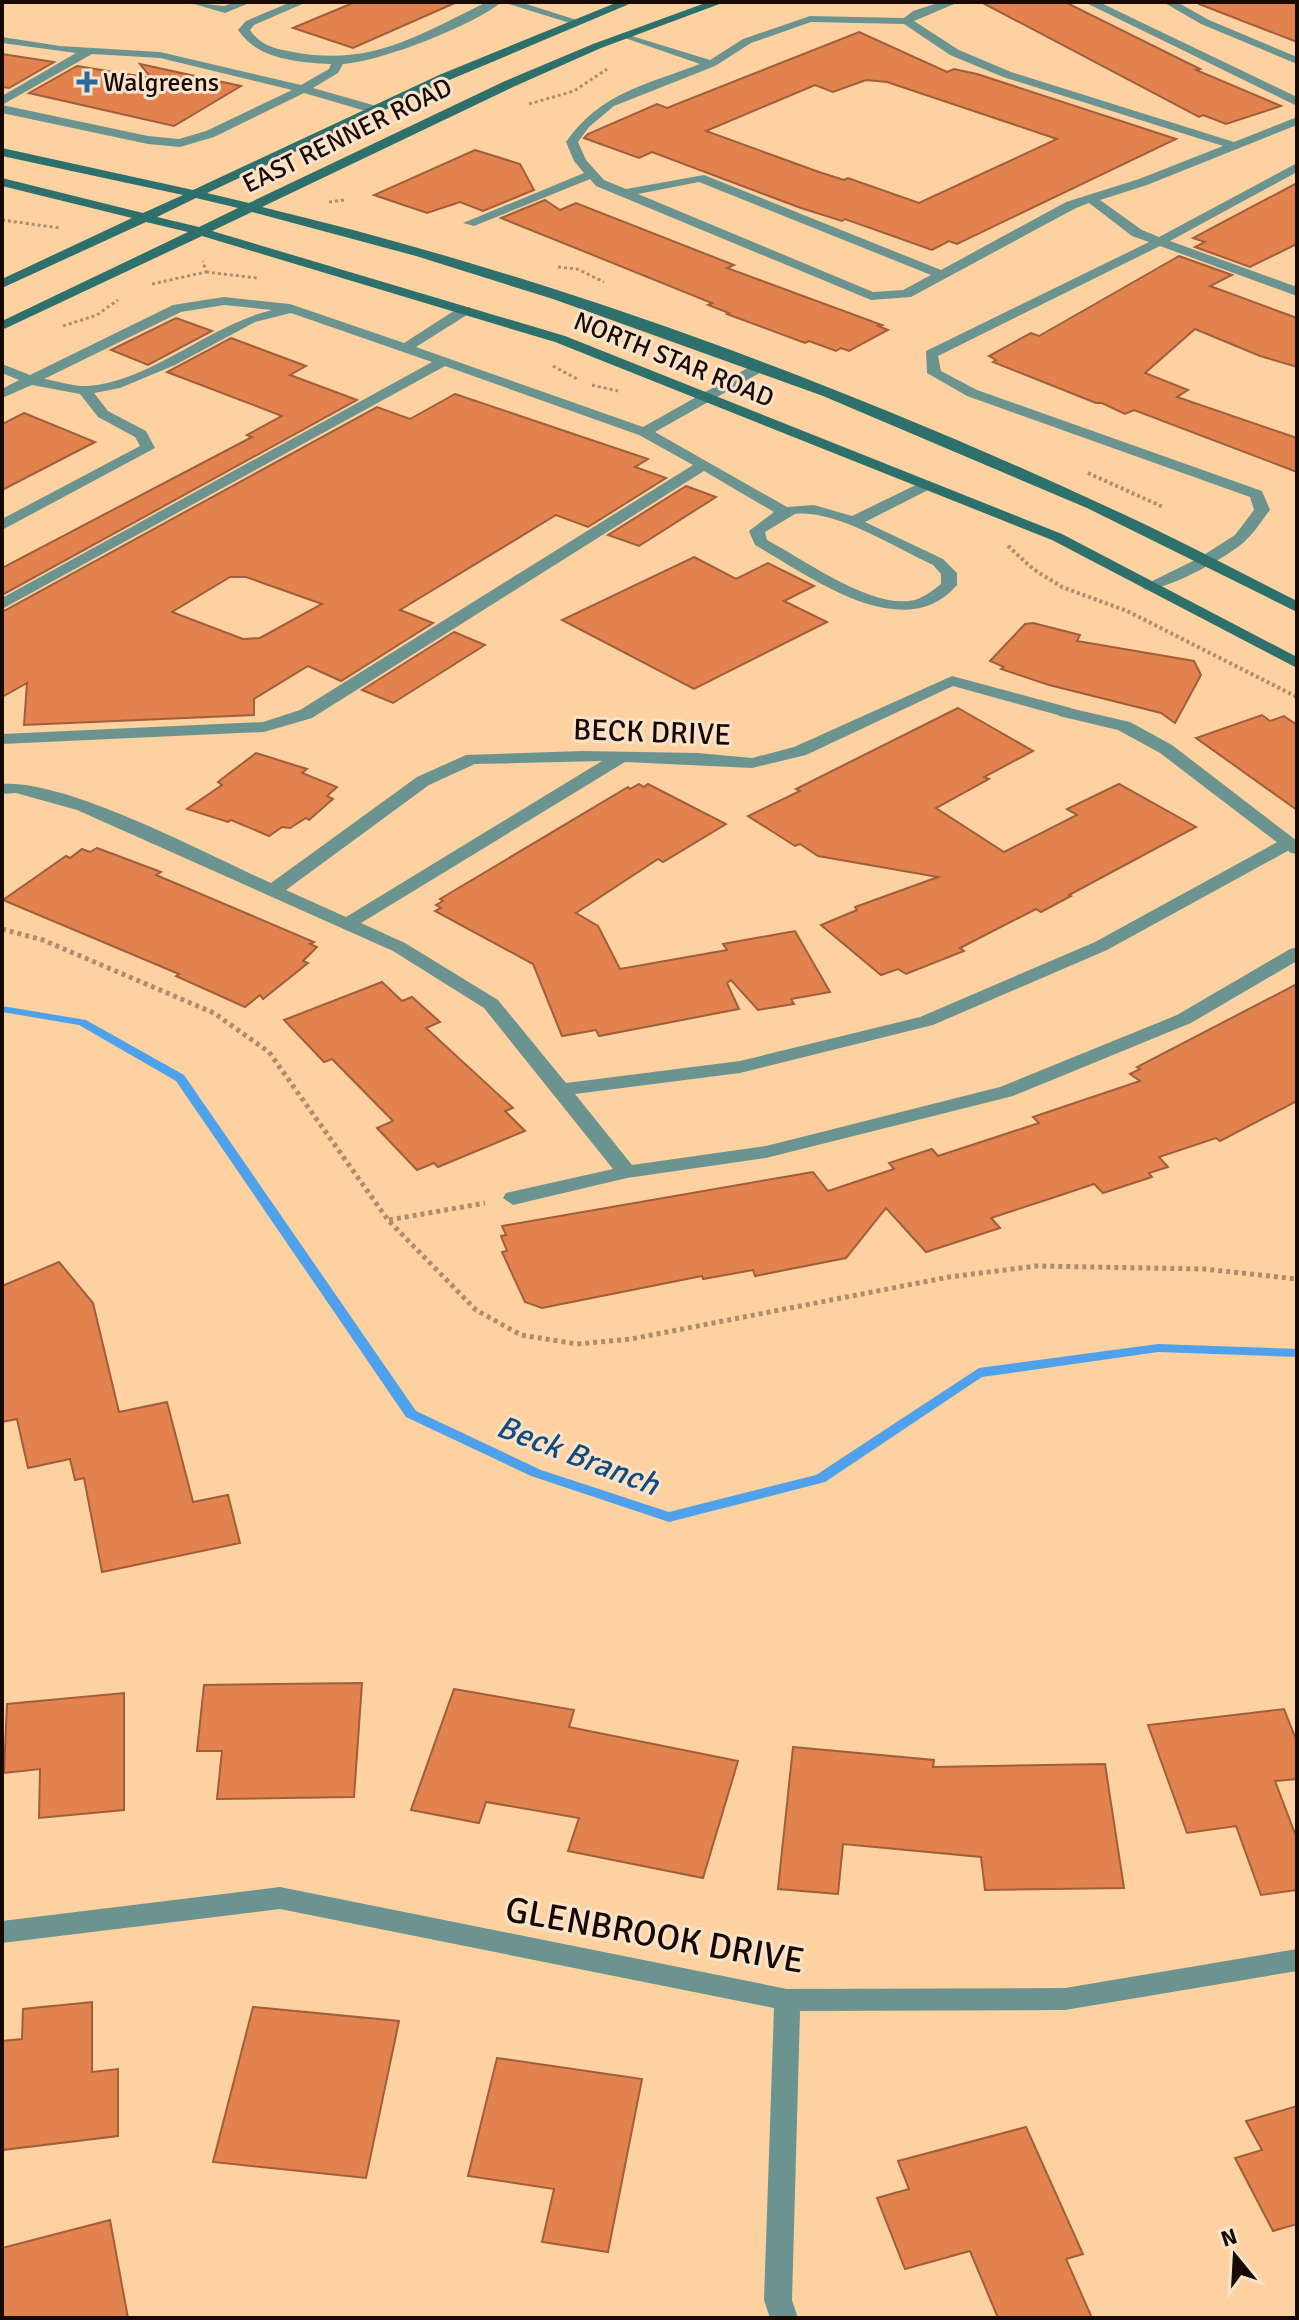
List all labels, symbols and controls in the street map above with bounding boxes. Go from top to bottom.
place label: Walgreens [103,67,219,99]
street label: EAST RENNER ROAD [237,71,458,201]
marker: Walgreens [78,73,96,91]
street label: NORTH STAR ROAD [569,305,778,415]
street label: BECK DRIVE [572,711,732,754]
water label: Beck Branch [491,1407,666,1505]
street label: GLENBROOK DRIVE [502,1887,808,1984]
north arrow [1195,2216,1275,2296]
text: N [1218,2222,1240,2253]

